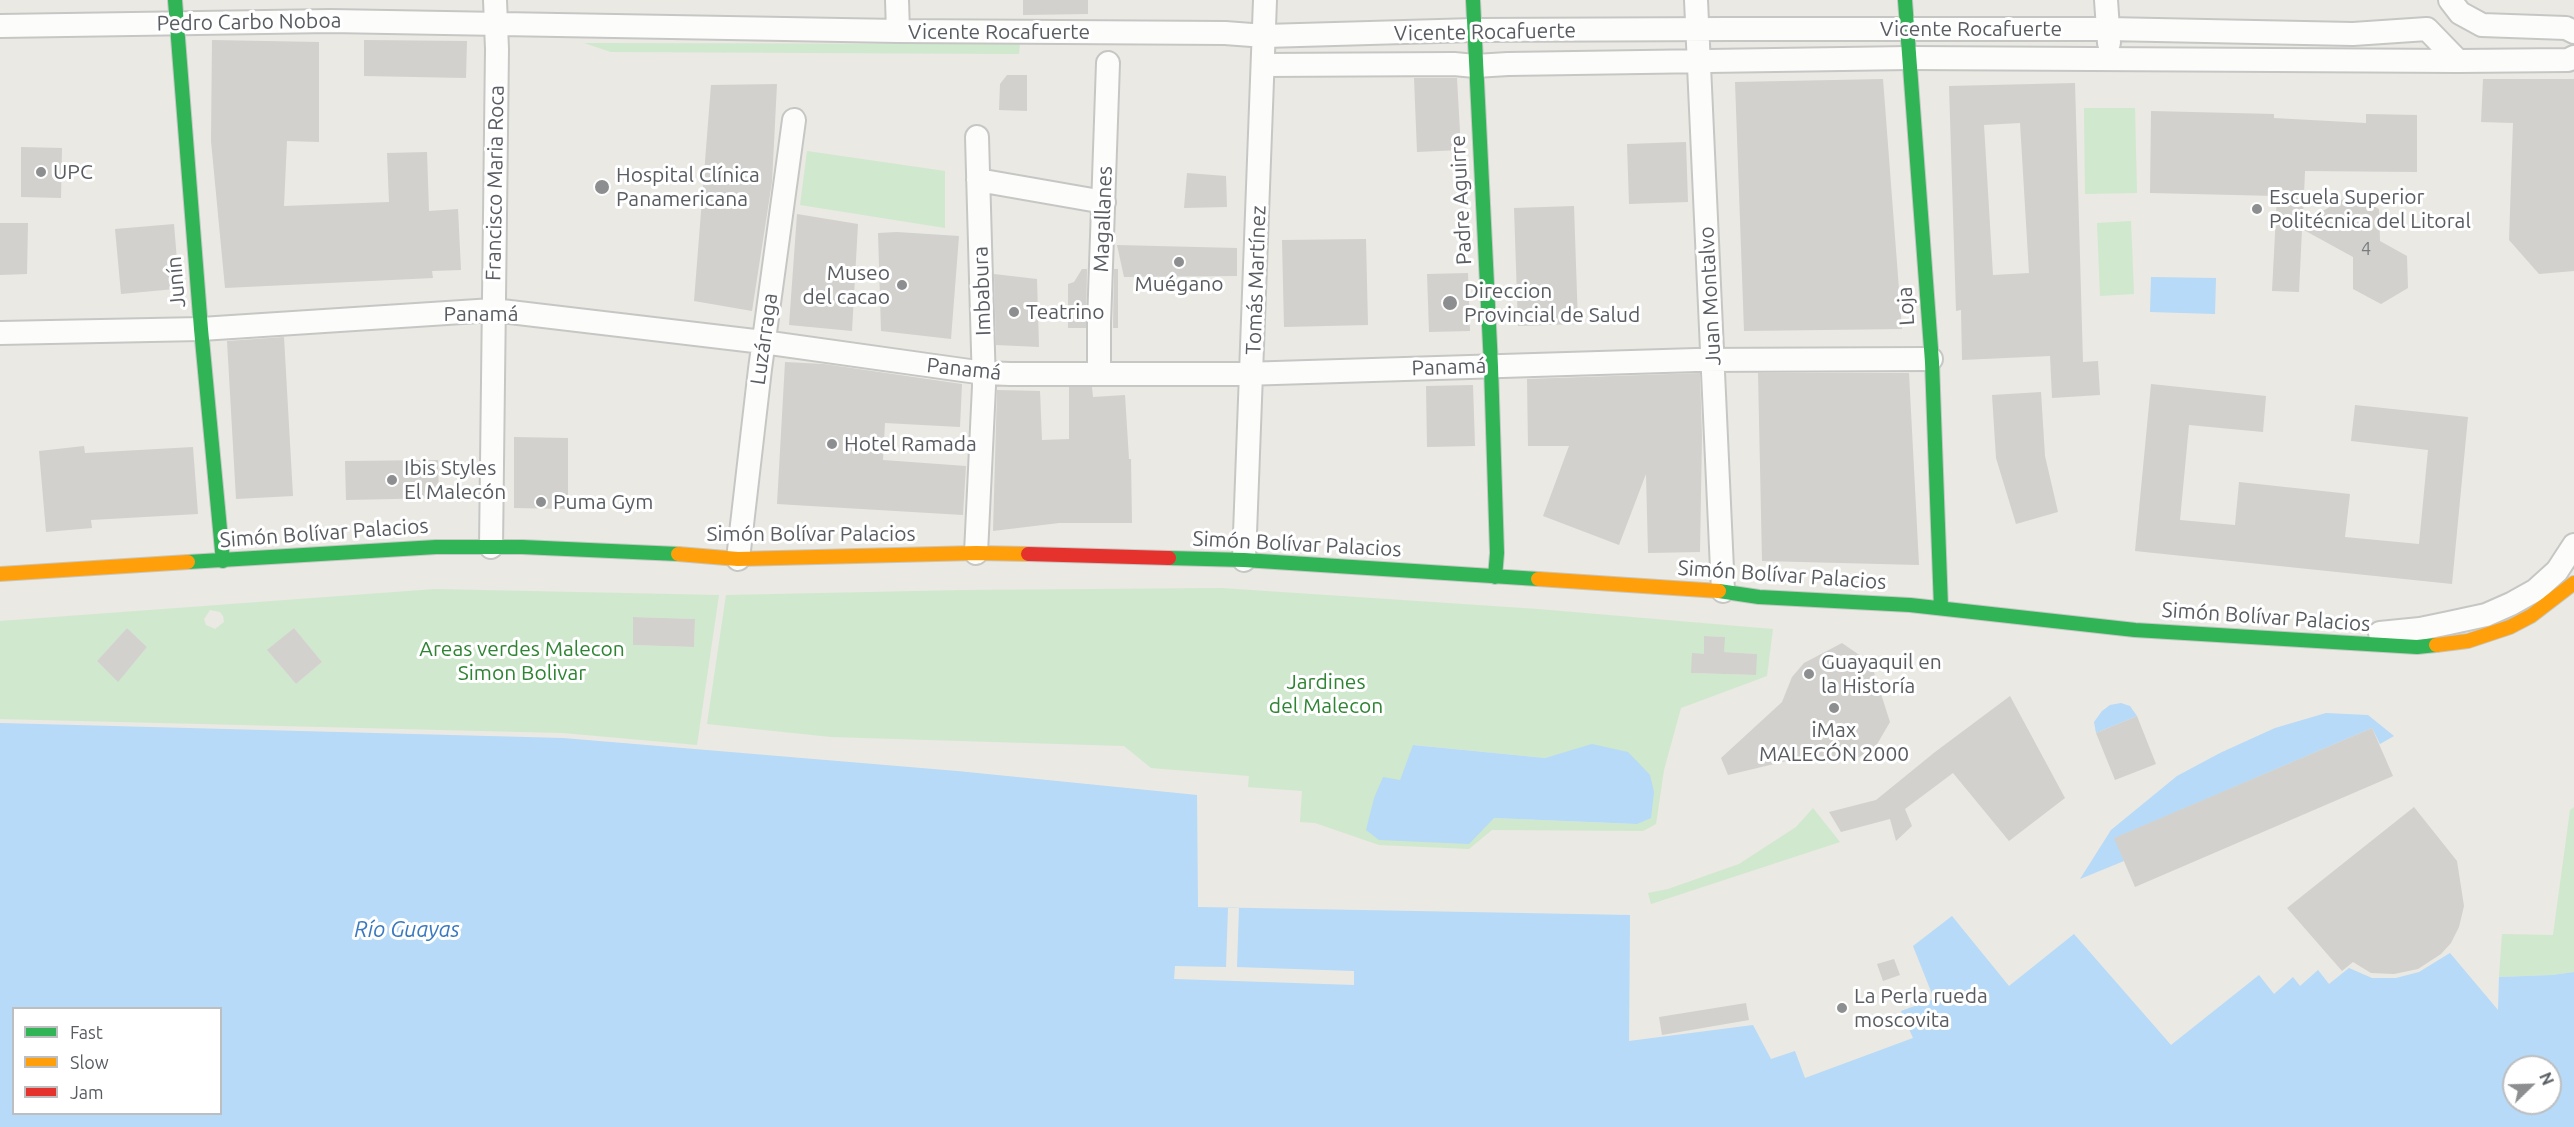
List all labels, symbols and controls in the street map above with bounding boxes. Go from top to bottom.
street label: Pedro Carbo Noboa [156,8,342,36]
street label: Vicente Rocafuerte [1880,16,2062,42]
street label: Vicente Rocafuerte [1394,18,1576,46]
street label: Vicente Rocafuerte [908,19,1090,45]
street label: Francisco Maria Roca [481,85,509,281]
street label: Padre Aguirre [1445,134,1477,266]
place label: UPC [53,159,93,185]
place label: Hospital Clínica Panamericana [616,162,760,212]
marker: UPC [34,165,48,179]
street label: Magallanes [1089,165,1117,273]
marker: Hospital Clínica Panamericana [593,178,611,196]
place label: Escuela Superior Politécnica del Litoral [2269,184,2471,234]
marker: Escuela Superior Politécnica del Litoral [2250,202,2264,216]
street label: Tomás Martínez [1241,205,1271,355]
street label: Juan Montalvo [1694,226,1726,366]
house number: 4 [2361,238,2371,260]
street label: Imbabura [968,246,996,336]
street label: Junín [161,255,191,309]
marker: Muégano [1172,255,1186,269]
place label: Museo del cacao [803,260,890,310]
place label: Muégano [1135,271,1223,297]
marker: Museo del cacao [895,278,909,292]
place label: Direccion Provincial de Salud [1464,278,1640,328]
street label: Loja [1892,286,1920,326]
street label: Luzárraga [745,291,783,387]
marker: Direccion Provincial de Salud [1441,294,1459,312]
place label: Teatrino [1026,299,1105,325]
street label: Panamá [444,301,518,327]
marker: Teatrino [1007,305,1021,319]
street label: Panamá [925,353,1003,385]
street label: Panamá [1411,353,1487,381]
place label: Hotel Ramada [844,431,977,457]
marker: Hotel Ramada [825,437,839,451]
place label: Ibis Styles El Malecón [404,455,506,505]
marker: Ibis Styles El Malecón [385,473,399,487]
place label: Puma Gym [553,489,653,515]
marker: Puma Gym [534,495,548,509]
street label: Simón Bolívar Palacios [219,513,429,553]
street label: Simón Bolívar Palacios [706,521,916,547]
street label: Simón Bolívar Palacios [1192,526,1402,562]
street label: Simón Bolívar Palacios [1677,555,1887,595]
street label: Simón Bolívar Palacios [2161,597,2371,637]
park label: Areas verdes Malecon Simon Bolivar [419,636,625,686]
place label: Guayaquil en la Historía [1821,649,1942,699]
marker: Guayaquil en la Historía [1802,667,1816,681]
park label: Jardines del Malecon [1269,669,1383,719]
marker: iMax MALECÓN 2000 [1827,701,1841,715]
place label: iMax MALECÓN 2000 [1759,717,1909,767]
water label: Río Guayas [354,917,460,943]
place label: La Perla rueda moscovita [1854,983,1988,1033]
marker: La Perla rueda moscovita [1835,1001,1849,1015]
legend [12,1007,222,1115]
text: Fast [70,1022,103,1042]
text: Slow [70,1052,109,1072]
north arrow [2502,1055,2562,1115]
text: N [2536,1070,2557,1088]
text: Jam [70,1082,104,1102]

